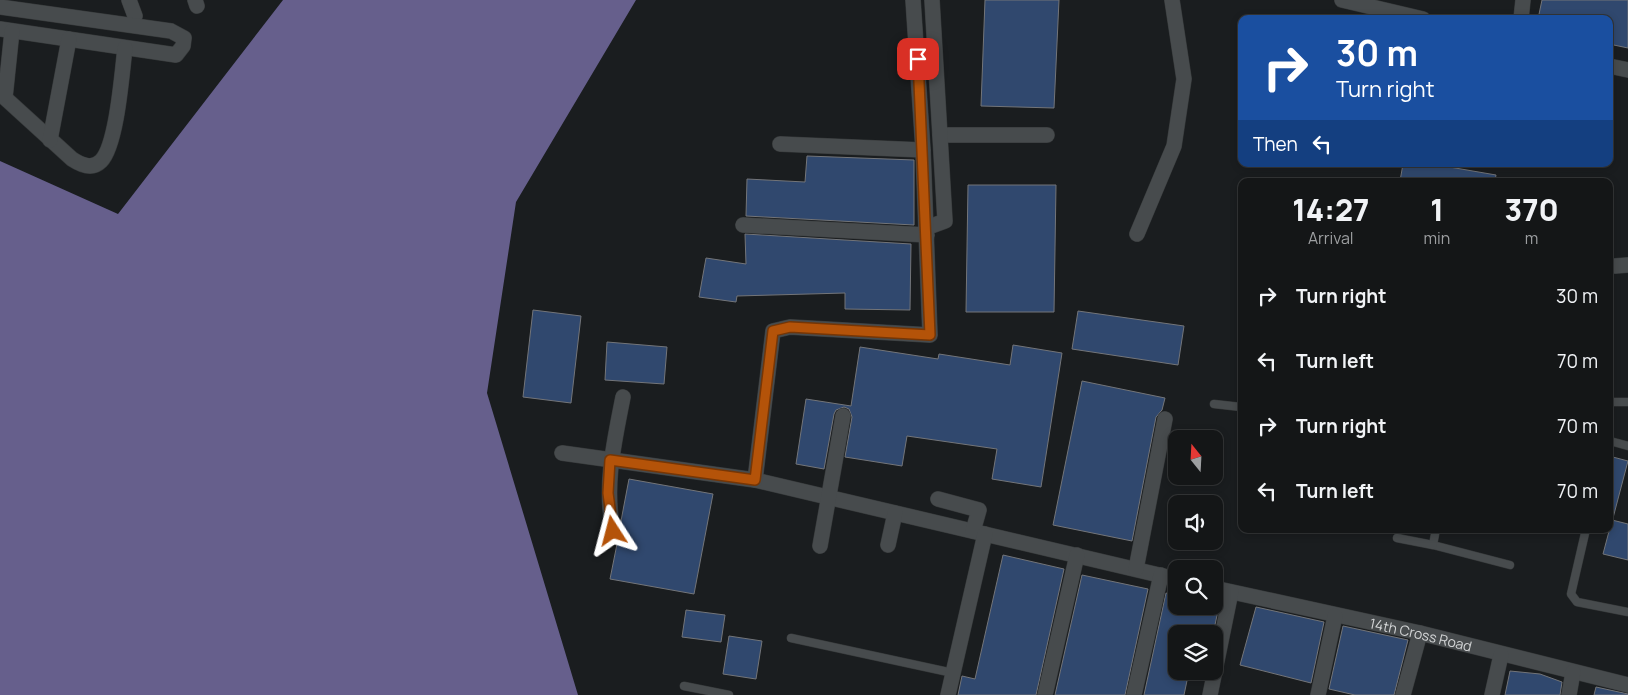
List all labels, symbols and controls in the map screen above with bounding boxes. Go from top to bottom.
text: 30 m [1336,29,1418,77]
icon: right [1253,35,1318,100]
pin [897,38,939,80]
icon: arrive [904,45,932,73]
text: Turn right [1336,74,1434,104]
icon: left [1308,130,1336,158]
text: Then [1253,131,1298,157]
text: 14:27 [1292,189,1369,230]
text: 1 [1430,189,1444,230]
text: 370 [1505,189,1559,230]
text: Arrival [1308,227,1354,249]
text: min [1424,227,1450,249]
text: m [1525,227,1538,249]
icon: right [1253,282,1281,310]
text: Turn right [1296,283,1386,309]
text: 30 m [1556,283,1598,309]
icon: left [1253,347,1281,375]
text: Turn left [1296,348,1374,374]
text: 70 m [1557,348,1598,374]
icon: right [1253,412,1281,440]
text: Turn right [1296,413,1386,439]
text: 70 m [1557,413,1598,439]
north arrow [1168,430,1222,485]
map controls [1168,430,1223,680]
icon: left [1253,477,1281,505]
text: Turn left [1296,478,1374,504]
text: 70 m [1557,478,1598,504]
button: sound [1168,495,1223,550]
position arrow [586,504,638,556]
button: search [1168,560,1223,615]
street label: 14th Cross Road [1368,613,1474,655]
button: layers [1168,625,1223,680]

